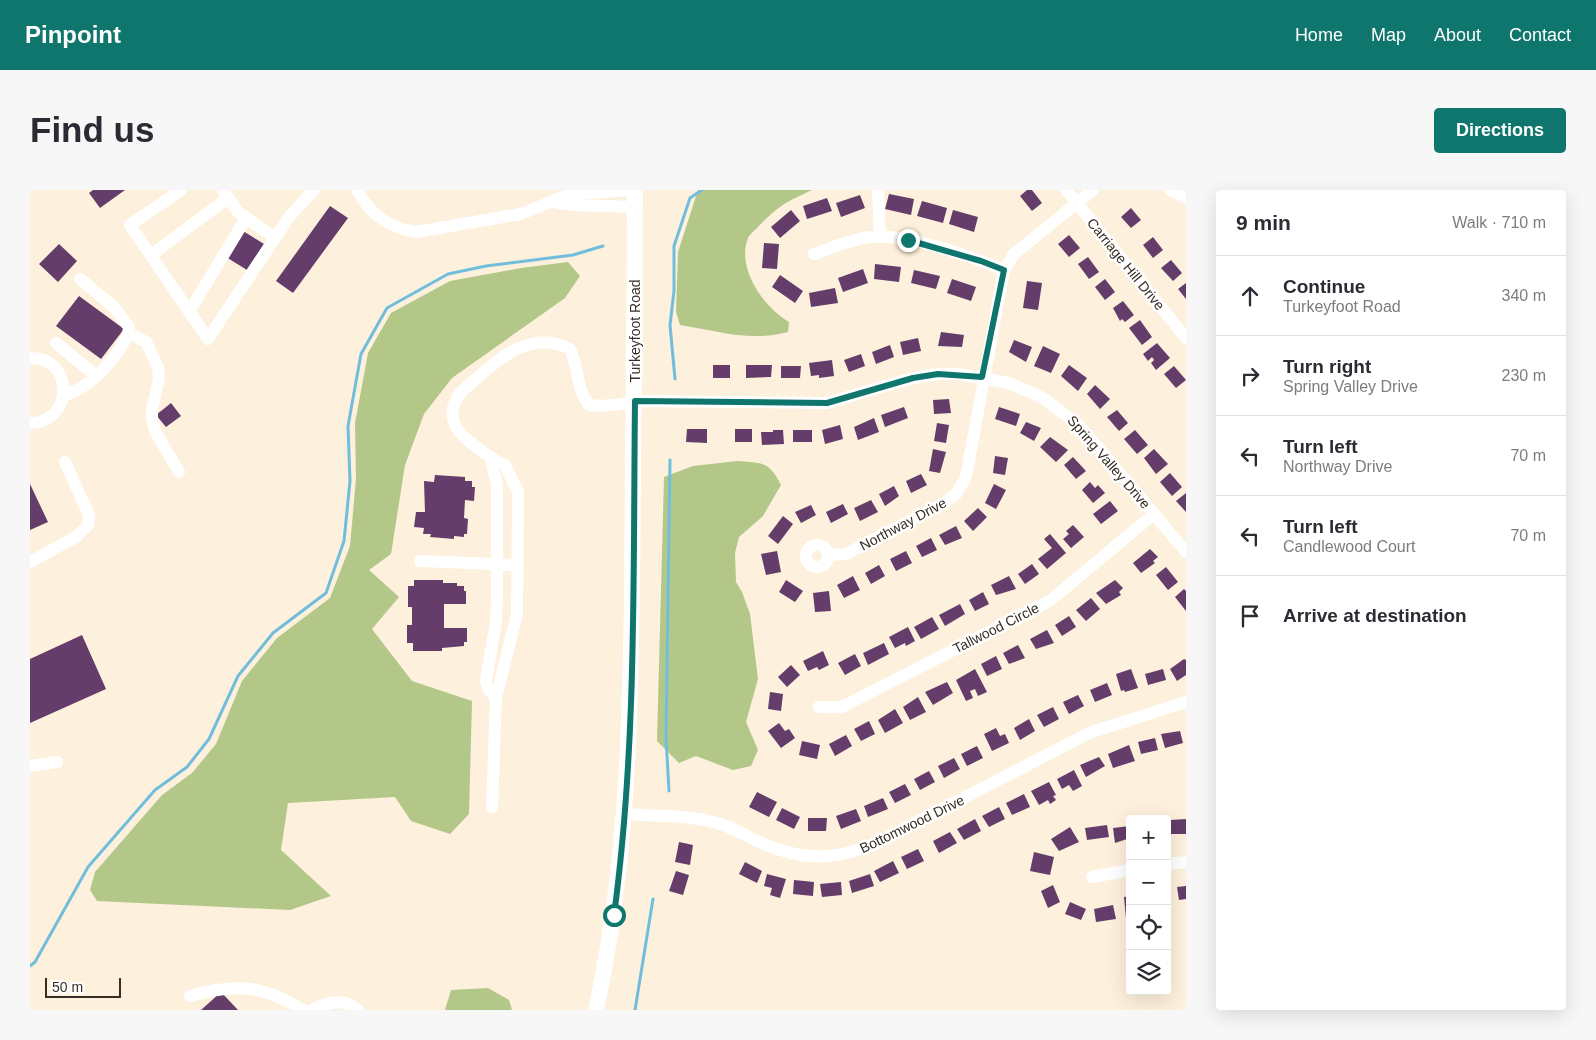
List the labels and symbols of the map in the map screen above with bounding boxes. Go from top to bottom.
street label: Carriage Hill Drive [1084,215,1168,313]
route end [897,229,920,252]
street label: Turkeyfoot Road [627,280,643,382]
street label: Spring Valley Drive [1064,412,1154,512]
street label: Northway Drive [857,494,949,554]
street label: Tallwood Circle [950,599,1042,657]
street label: Bottomwood Drive [857,792,967,856]
route start [603,904,626,927]
scale bar [45,975,121,998]

